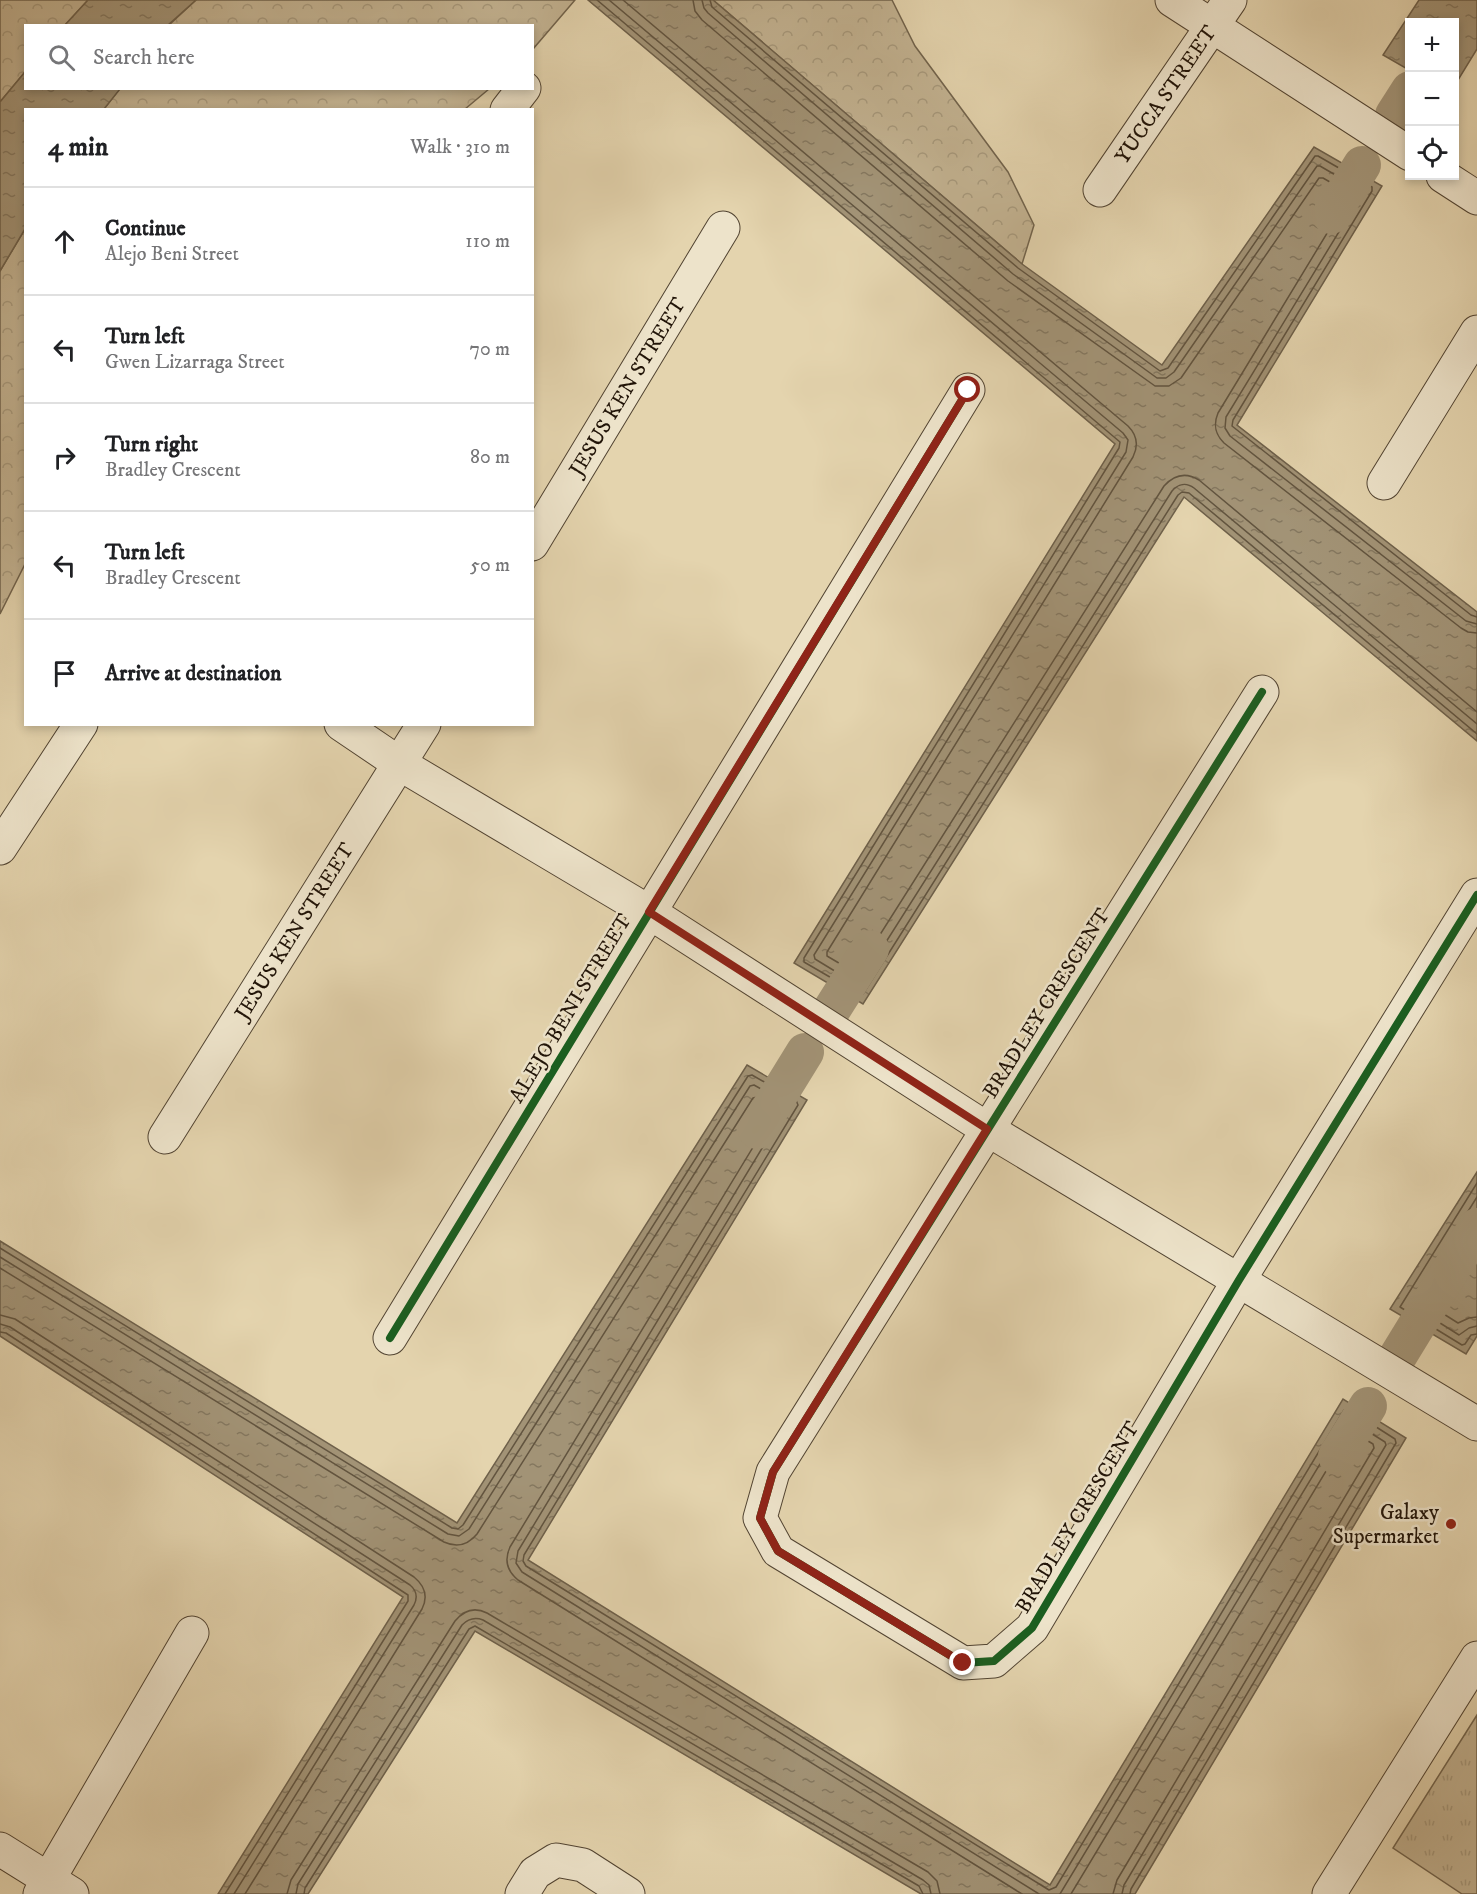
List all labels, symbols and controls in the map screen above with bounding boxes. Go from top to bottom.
map controls [1405,18,1459,180]
button: + [1405,18,1459,72]
street label: YUCCA STREET [1110,21,1223,169]
search box [24,24,534,90]
icon: search [45,41,78,74]
text: Search here [93,44,195,71]
button: − [1405,72,1459,126]
button: locate [1405,126,1459,180]
text: 4 min [48,131,108,164]
text: Walk · 310 m [410,135,510,160]
text: Continue [105,215,186,242]
icon: ahead [48,225,81,258]
text: 110 m [465,229,510,254]
text: Alejo Beni Street [105,242,239,267]
street label: JESUS KEN STREET [563,293,692,483]
text: Turn left [105,323,185,350]
icon: left [48,333,81,366]
text: 70 m [469,337,510,362]
text: Gwen Lizarraga Street [105,350,285,375]
route start [954,376,980,402]
text: Turn right [105,431,198,458]
icon: right [48,441,81,474]
text: 80 m [470,445,510,470]
text: Bradley Crescent [105,458,241,483]
text: Turn left [105,539,185,566]
icon: left [48,549,81,582]
text: 50 m [470,553,510,578]
text: Bradley Crescent [105,566,241,591]
icon: arrive [48,657,81,690]
text: Arrive at destination [105,660,282,687]
street label: JESUS KEN STREET [229,838,360,1027]
street label: BRADLEY CRESCENT [978,904,1116,1103]
street label: ALEJO BENI STREET [504,909,638,1108]
street label: BRADLEY CRESCENT [1010,1417,1146,1618]
place label: Galaxy Supermarket [1333,1500,1440,1550]
marker: Galaxy Supermarket [1444,1517,1458,1531]
route end [949,1649,975,1675]

